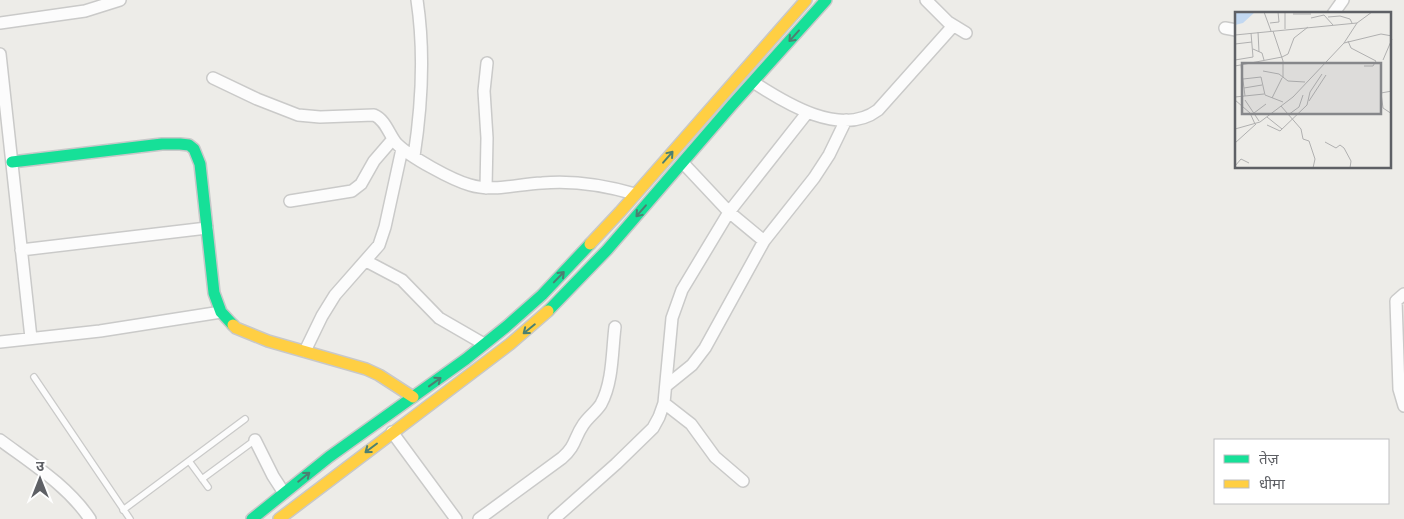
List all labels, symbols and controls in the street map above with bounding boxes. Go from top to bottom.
inset map [1235,12,1392,169]
one-way arrow [788,30,800,43]
one-way arrow [663,150,674,163]
one-way arrow [635,205,646,218]
one-way arrow [553,271,565,283]
one-way arrow [522,323,535,334]
one-way arrow [428,376,441,387]
legend [1214,439,1389,504]
one-way arrow [365,442,378,453]
text: तेज़ [1259,449,1280,468]
north arrow [15,454,65,504]
text: उ [36,457,45,475]
one-way arrow [297,472,310,483]
text: धीमा [1259,474,1286,493]

